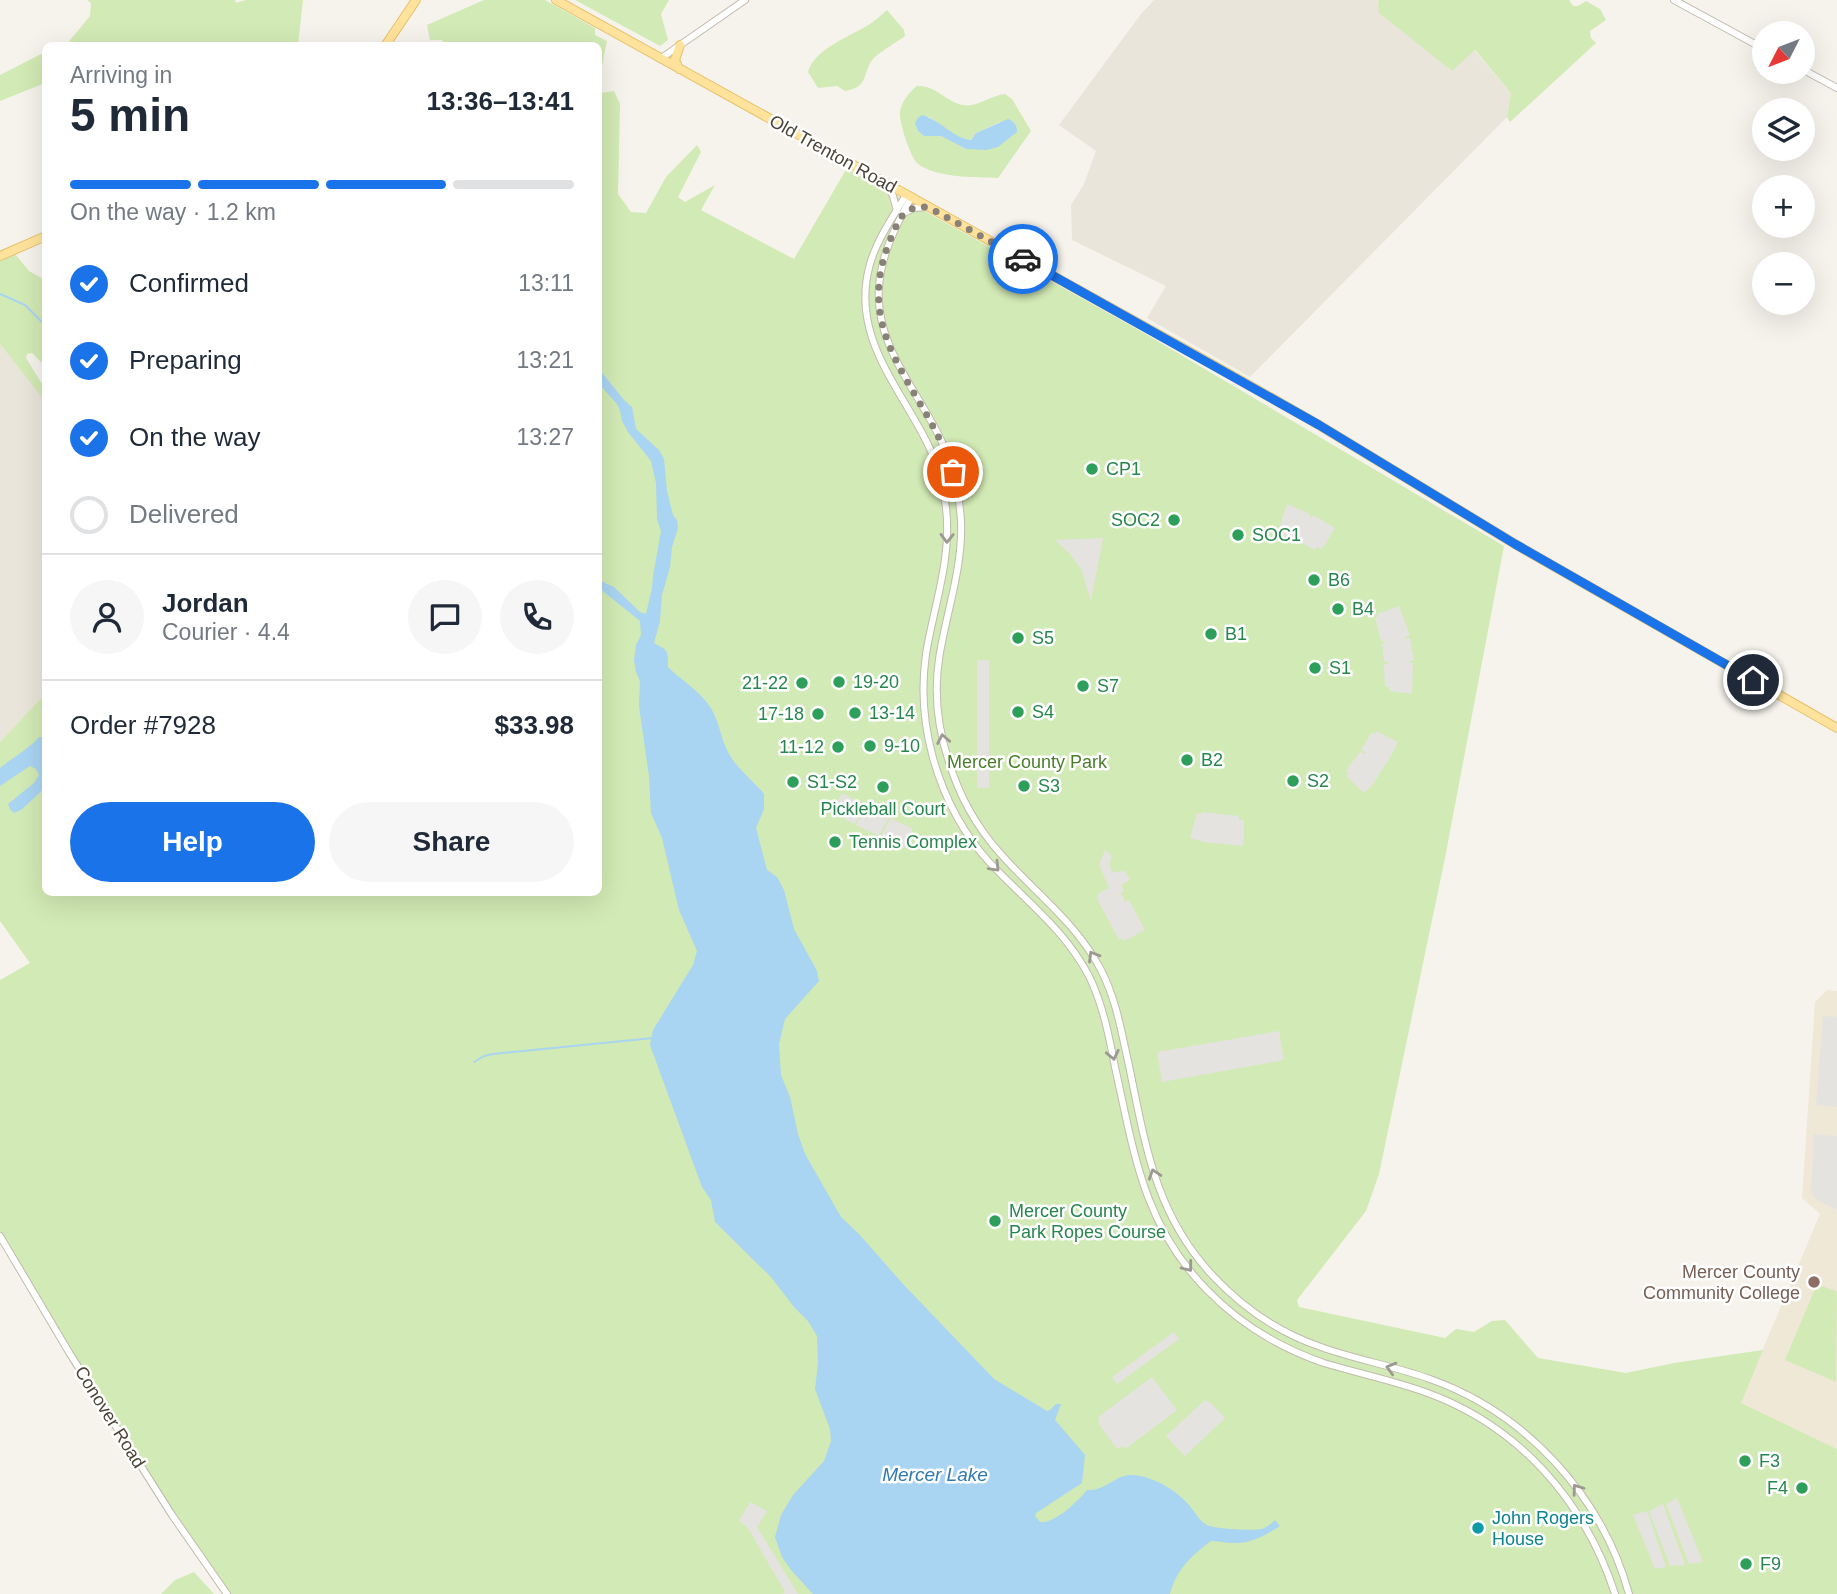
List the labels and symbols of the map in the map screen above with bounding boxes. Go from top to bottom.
north arrow [1752,21,1815,84]
street label: Old Trenton Road [766,111,900,197]
courier [988,224,1058,294]
pin [923,442,983,502]
place label: CP1 [1106,459,1141,479]
marker: CP1 [1084,461,1100,477]
place label: SOC2 [1111,510,1160,530]
marker: SOC2 [1166,512,1182,528]
place label: SOC1 [1252,525,1301,545]
marker: SOC1 [1230,527,1246,543]
one-way arrow [939,533,955,544]
place label: B6 [1328,570,1350,590]
marker: B6 [1306,572,1322,588]
place label: B4 [1352,599,1374,619]
marker: B4 [1330,601,1346,617]
place label: B1 [1225,624,1247,644]
marker: B1 [1203,626,1219,642]
place label: S5 [1032,628,1054,648]
marker: S5 [1010,630,1026,646]
pin [1723,650,1783,710]
place label: S1 [1329,658,1351,678]
marker: S1 [1307,660,1323,676]
place label: 19-20 [853,672,899,692]
place label: 21-22 [742,673,788,693]
marker: 19-20 [831,674,847,690]
marker: 21-22 [794,675,810,691]
place label: S7 [1097,676,1119,696]
marker: S7 [1075,678,1091,694]
place label: S4 [1032,702,1054,722]
place label: 13-14 [869,703,915,723]
place label: 17-18 [758,704,804,724]
marker: S4 [1010,704,1026,720]
marker: 13-14 [847,705,863,721]
marker: 17-18 [810,706,826,722]
one-way arrow [936,733,951,745]
place label: 9-10 [884,736,920,756]
place label: 11-12 [779,737,824,757]
marker: 9-10 [862,738,878,754]
marker: 11-12 [830,739,846,755]
place label: B2 [1201,750,1223,770]
park label: Mercer County Park [947,752,1108,772]
marker: B2 [1179,752,1195,768]
place label: S2 [1307,771,1329,791]
place label: S1-S2 [807,772,857,792]
marker: S2 [1285,773,1301,789]
marker: S1-S2 [785,774,801,790]
place label: S3 [1038,776,1060,796]
marker: S3 [1016,778,1032,794]
marker: Pickleball Court [875,779,891,795]
place label: Pickleball Court [820,799,946,819]
place label: Tennis Complex [849,832,977,852]
marker: Tennis Complex [827,834,843,850]
one-way arrow [987,859,1000,872]
one-way arrow [1088,950,1101,963]
one-way arrow [1104,1049,1119,1061]
one-way arrow [1147,1168,1162,1180]
place label: Mercer County Park Ropes Course [1009,1201,1166,1242]
marker: Mercer County Park Ropes Course [987,1213,1003,1229]
one-way arrow [1179,1260,1192,1272]
place label: Mercer County Community College [1643,1262,1800,1303]
marker: Mercer County Community College [1806,1274,1822,1290]
one-way arrow [1385,1361,1397,1376]
street label: Conover Road [71,1362,149,1472]
place label: F3 [1759,1451,1780,1471]
marker: F3 [1737,1453,1753,1469]
water label: Mercer Lake [882,1464,988,1485]
place label: F4 [1767,1478,1788,1498]
marker: F4 [1794,1480,1810,1496]
one-way arrow [1573,1484,1586,1497]
place label: John Rogers House [1492,1508,1594,1549]
marker: John Rogers House [1470,1520,1486,1536]
place label: F9 [1760,1554,1781,1574]
marker: F9 [1738,1556,1754,1572]

